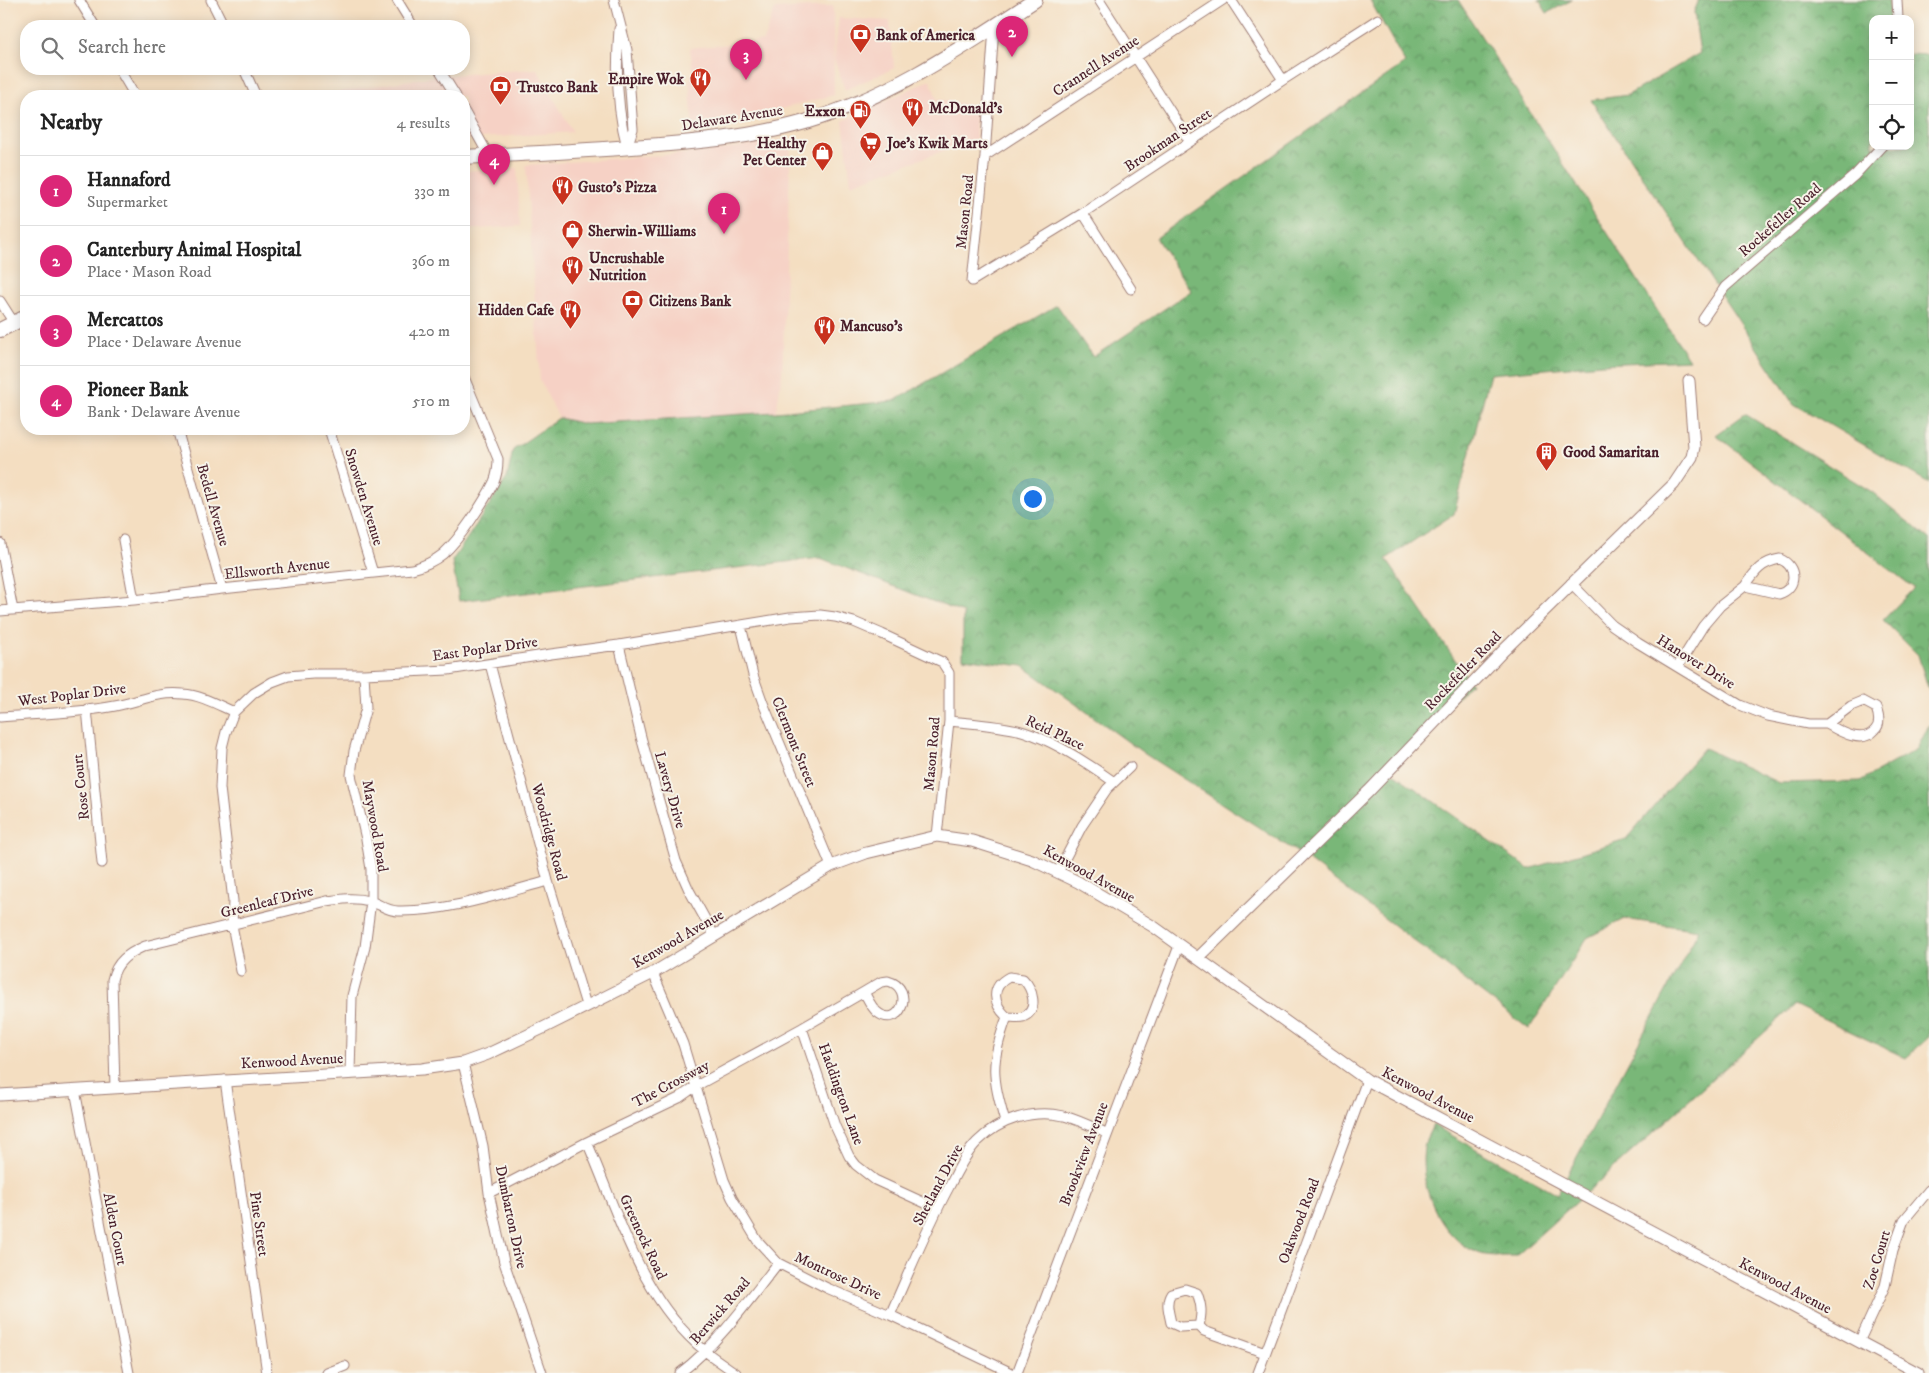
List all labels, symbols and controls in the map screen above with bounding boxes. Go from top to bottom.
map controls [1869,15,1914,150]
button: + [1869,15,1914,60]
pin: 2 [996,16,1028,57]
search box [20,20,470,75]
bank icon: Bank of America [848,23,872,54]
place label: Bank of America [876,26,975,45]
street label: Crannell Avenue [1049,31,1143,101]
icon: search [38,34,66,62]
text: Search here [78,36,166,59]
pin: 3 [730,39,762,80]
button: − [1869,60,1914,105]
restaurant icon: Empire Wok [688,67,712,98]
place label: Empire Wok [608,70,685,89]
bank icon: Trustco Bank [489,75,513,106]
place label: Trustco Bank [516,78,598,97]
restaurant icon: McDonald's [901,96,925,127]
fuel station icon: Exxon [849,99,873,130]
place label: McDonald's [929,99,1002,118]
street label: Delaware Avenue [680,101,784,135]
place label: Exxon [805,102,845,121]
street label: Brookman Street [1121,104,1215,176]
button: locate [1869,105,1914,150]
text: Nearby [40,110,102,136]
text: 4 results [397,113,450,133]
supermarket icon: Joe's Kwik Marts [859,131,883,162]
place label: Healthy Pet Center [743,134,807,170]
place label: Joe's Kwik Marts [885,134,988,153]
shop icon: Healthy Pet Center [810,140,834,171]
pin: 4 [478,144,510,185]
text: Hannaford [87,169,171,192]
street label: Mason Road [952,173,978,250]
restaurant icon: Gusto's Pizza [550,175,574,206]
place label: Gusto's Pizza [578,178,657,197]
street label: Rockefeller Road [1735,179,1826,261]
text: 1 [53,181,59,201]
text: 330 m [414,181,450,201]
text: Supermarket [87,192,168,212]
pin: 1 [708,193,740,234]
shop icon: Sherwin-Williams [560,219,584,250]
place label: Sherwin-Williams [588,222,696,241]
text: Canterbury Animal Hospital [87,239,301,262]
place label: Uncrushable Nutrition [589,249,665,285]
text: 2 [52,251,60,271]
text: 360 m [412,251,450,271]
restaurant icon: Uncrushable Nutrition [561,255,585,286]
text: Place · Mason Road [87,262,212,282]
bank icon: Citizens Bank [621,289,645,320]
place label: Citizens Bank [649,292,732,311]
restaurant icon: Hidden Cafe [558,298,582,329]
place label: Hidden Cafe [478,301,555,320]
text: Mercattos [87,309,163,332]
restaurant icon: Mancuso's [812,314,836,345]
place label: Mancuso's [840,317,903,336]
text: 3 [53,321,59,341]
text: 420 m [409,321,450,341]
text: Place · Delaware Avenue [87,332,241,352]
text: Pioneer Bank [87,379,188,402]
text: 4 [51,391,61,411]
text: 510 m [412,391,450,411]
text: Bank · Delaware Avenue [87,402,240,422]
building icon: Good Samaritan [1535,440,1559,471]
place label: Good Samaritan [1563,443,1659,462]
street label: Snowden Avenue [340,446,388,548]
street label: Bedell Avenue [192,462,234,548]
your location [1020,486,1046,512]
street label: Ellsworth Avenue [223,554,331,584]
street label: Rockefeller Road [1420,627,1506,715]
street label: Hanover Drive [1653,630,1739,694]
street label: East Poplar Drive [431,632,539,666]
street label: West Poplar Drive [16,679,127,711]
street label: Clermont Street [767,694,821,790]
street label: Reid Place [1022,711,1088,755]
street label: Mason Road [919,716,945,792]
street label: Lavery Drive [650,749,690,831]
street label: Rose Court [68,753,94,821]
street label: Maywood Road [358,779,393,874]
street label: Woodridge Road [527,780,571,883]
street label: Kenwood Avenue [1040,841,1138,907]
street label: Greenleaf Drive [219,881,315,923]
street label: Kenwood Avenue [629,905,727,973]
street label: Haddington Lane [814,1040,868,1148]
street label: Kenwood Avenue [240,1049,344,1073]
street label: The Crossway [629,1055,713,1112]
street label: Kenwood Avenue [1378,1063,1478,1127]
street label: Brookview Avenue [1055,1099,1113,1209]
street label: Shetland Drive [909,1141,967,1229]
street label: Dumbarton Drive [491,1164,531,1270]
street label: Oakwood Road [1274,1175,1324,1267]
street label: Pine Street [245,1190,273,1258]
street label: Alden Court [99,1191,131,1267]
street label: Greenock Road [615,1191,671,1283]
street label: Zoe Court [1859,1228,1895,1292]
street label: Montrose Drive [791,1248,885,1304]
street label: Kenwood Avenue [1735,1254,1835,1318]
street label: Berwick Road [686,1273,755,1349]

